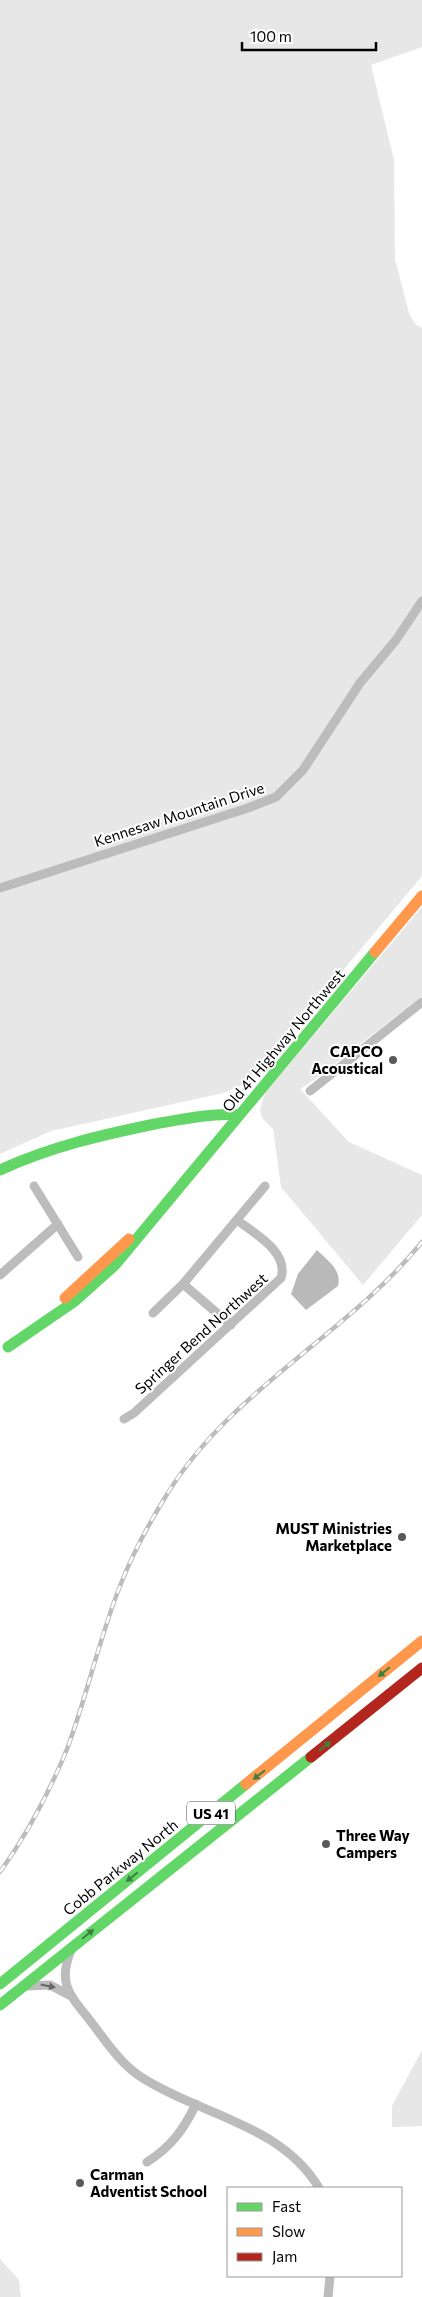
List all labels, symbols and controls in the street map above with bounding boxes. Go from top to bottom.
scale bar [242,20,376,52]
text: 100 m [250,27,292,45]
street label: Kennesaw Mountain Drive [92,778,266,850]
street label: Old 41 Highway Northwest [218,965,348,1115]
place label: CAPCO Acoustical [311,1042,383,1077]
marker: CAPCO Acoustical [387,1054,399,1066]
street label: Springer Bend Northwest [131,1269,271,1397]
place label: MUST Ministries Marketplace [276,1519,392,1554]
marker: MUST Ministries Marketplace [396,1531,408,1543]
one-way arrow [378,1667,391,1678]
one-way arrow [318,1741,331,1752]
one-way arrow [252,1770,265,1780]
road number: US 41 [187,1802,235,1825]
street label: Cobb Parkway North [59,1815,181,1919]
place label: Three Way Campers [336,1826,411,1861]
marker: Three Way Campers [320,1838,332,1850]
one-way arrow [126,1871,139,1882]
one-way arrow [81,1929,94,1940]
one-way arrow [41,1982,56,1990]
place label: Carman Adventist School [90,2165,207,2200]
marker: Carman Adventist School [74,2177,86,2189]
legend [227,2187,402,2277]
text: Fast [272,2197,301,2215]
text: Slow [272,2222,305,2240]
text: Jam [272,2247,297,2265]

